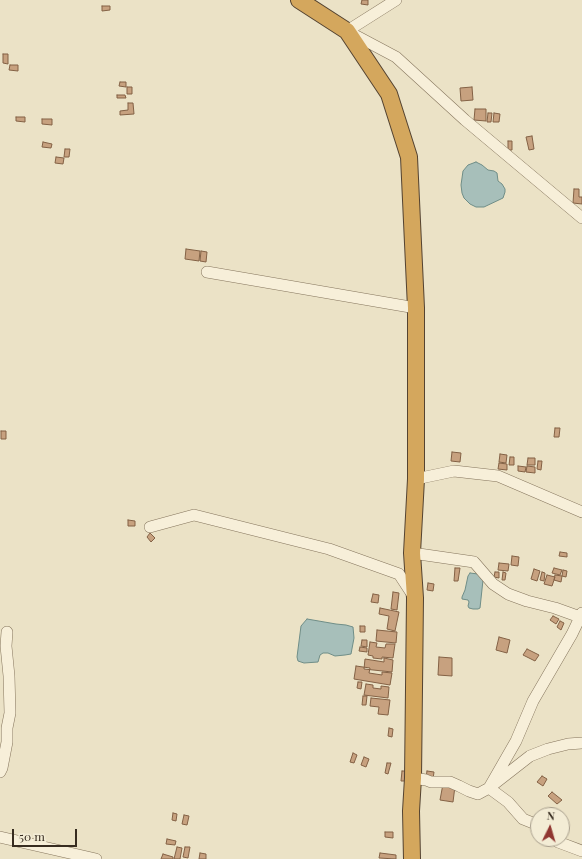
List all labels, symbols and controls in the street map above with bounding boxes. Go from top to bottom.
north arrow [530,807,570,847]
text: N [546,808,556,823]
scale bar [14,821,79,847]
text: 50 m [19,828,45,844]

